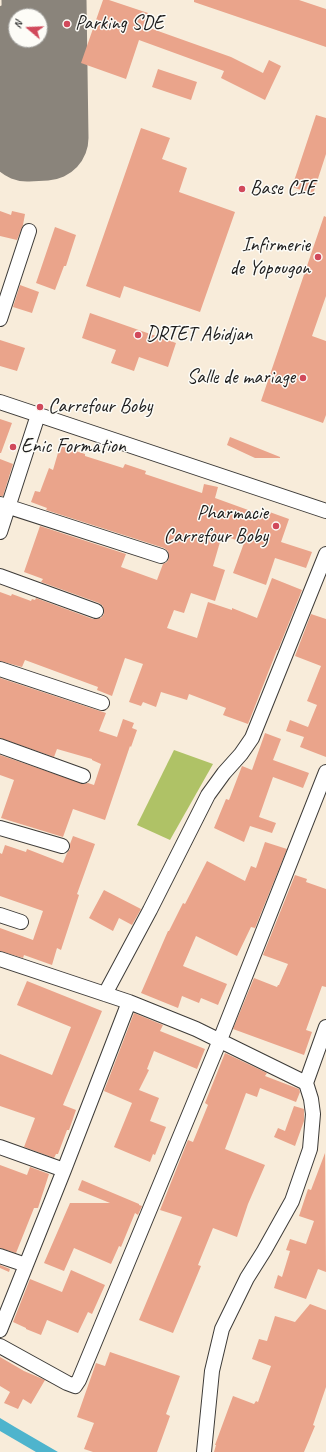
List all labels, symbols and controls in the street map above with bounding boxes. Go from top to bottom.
north arrow [8,8,48,48]
place label: Parking SDE [75,12,164,36]
text: N [10,19,25,30]
marker: Parking SDE [62,19,72,29]
place label: Base CIE [250,177,315,201]
marker: Base CIE [237,184,247,194]
place label: Infirmerie de Yopougon [230,234,310,281]
marker: Infirmerie de Yopougon [313,252,323,262]
place label: DRTET Abidjan [146,323,252,347]
marker: DRTET Abidjan [133,330,143,340]
place label: Salle de mariage [187,366,295,390]
marker: Salle de mariage [298,373,308,383]
place label: Carrefour Boby [48,395,152,419]
marker: Carrefour Boby [35,402,45,412]
place label: Enic Formation [21,435,126,459]
marker: Enic Formation [8,442,18,452]
place label: Pharmacie Carrefour Boby [164,502,268,549]
marker: Pharmacie Carrefour Boby [271,521,281,531]

